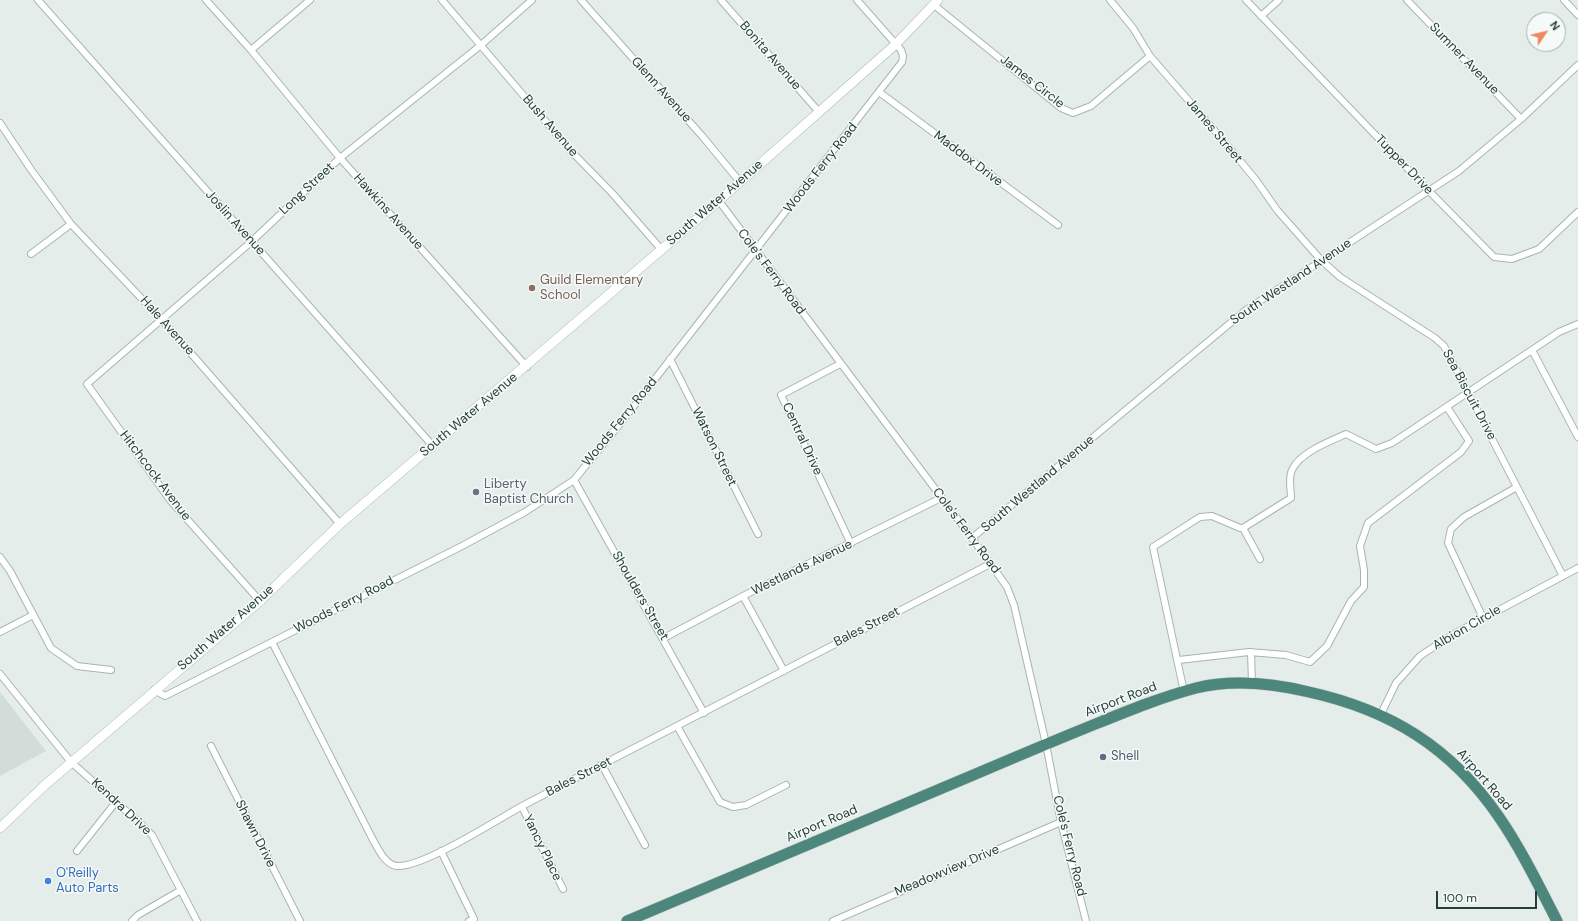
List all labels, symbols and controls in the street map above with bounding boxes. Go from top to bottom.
north arrow [1526,12,1566,52]
street label: Bonita Avenue [736,18,804,94]
text: N [1547,18,1563,33]
street label: Sumner Avenue [1426,20,1502,98]
street label: James Circle [997,52,1067,112]
street label: Glenn Avenue [628,54,694,126]
street label: Bush Avenue [519,92,581,160]
street label: James Street [1183,96,1245,166]
street label: Woods Ferry Road [781,120,861,216]
street label: Maddox Drive [930,128,1006,190]
street label: Tupper Drive [1372,132,1436,198]
street label: South Water Avenue [664,157,766,249]
street label: Long Street [276,160,338,218]
street label: Hawkins Avenue [350,171,426,253]
street label: Joslin Avenue [202,187,268,259]
street label: Cole's Ferry Road [734,226,808,318]
street label: South Westland Avenue [1228,236,1354,328]
place label: Guild Elementary School [540,273,643,304]
marker: Guild Elementary School [527,283,537,293]
street label: Hale Avenue [136,293,198,359]
street label: Sea Biscuit Drive [1439,347,1499,443]
street label: South Water Avenue [417,370,521,460]
street label: Woods Ferry Road [579,374,661,470]
street label: Central Drive [778,400,826,478]
street label: Watson Street [688,405,740,489]
street label: Hitchcock Avenue [116,428,194,524]
street label: South Westland Avenue [978,432,1098,536]
place label: Liberty Baptist Church [484,477,574,508]
street label: Cole's Ferry Road [929,485,1003,577]
marker: Liberty Baptist Church [471,487,481,497]
street label: Westlands Avenue [749,537,855,599]
street label: Shoulders Street [608,549,672,643]
street label: Woods Ferry Road [291,573,397,637]
street label: South Water Avenue [175,582,277,674]
street label: Albion Circle [1430,602,1504,654]
street label: Bales Street [831,604,903,650]
street label: Airport Road [1083,679,1159,721]
street label: Airport Road [1453,746,1515,814]
place label: Shell [1111,749,1139,765]
marker: Shell [1098,752,1108,762]
street label: Bales Street [543,754,615,800]
street label: Kendra Drive [88,775,154,839]
street label: Cole's Ferry Road [1049,794,1089,898]
street label: Shawn Drive [231,798,279,870]
street label: Airport Road [784,802,860,846]
street label: Yancy Place [519,812,565,884]
street label: Meadowview Drive [892,842,1002,900]
place label: O'Reilly Auto Parts [56,866,119,897]
marker: O'Reilly Auto Parts [43,876,53,886]
scale bar [1438,883,1539,909]
text: 100 m [1443,890,1477,906]

